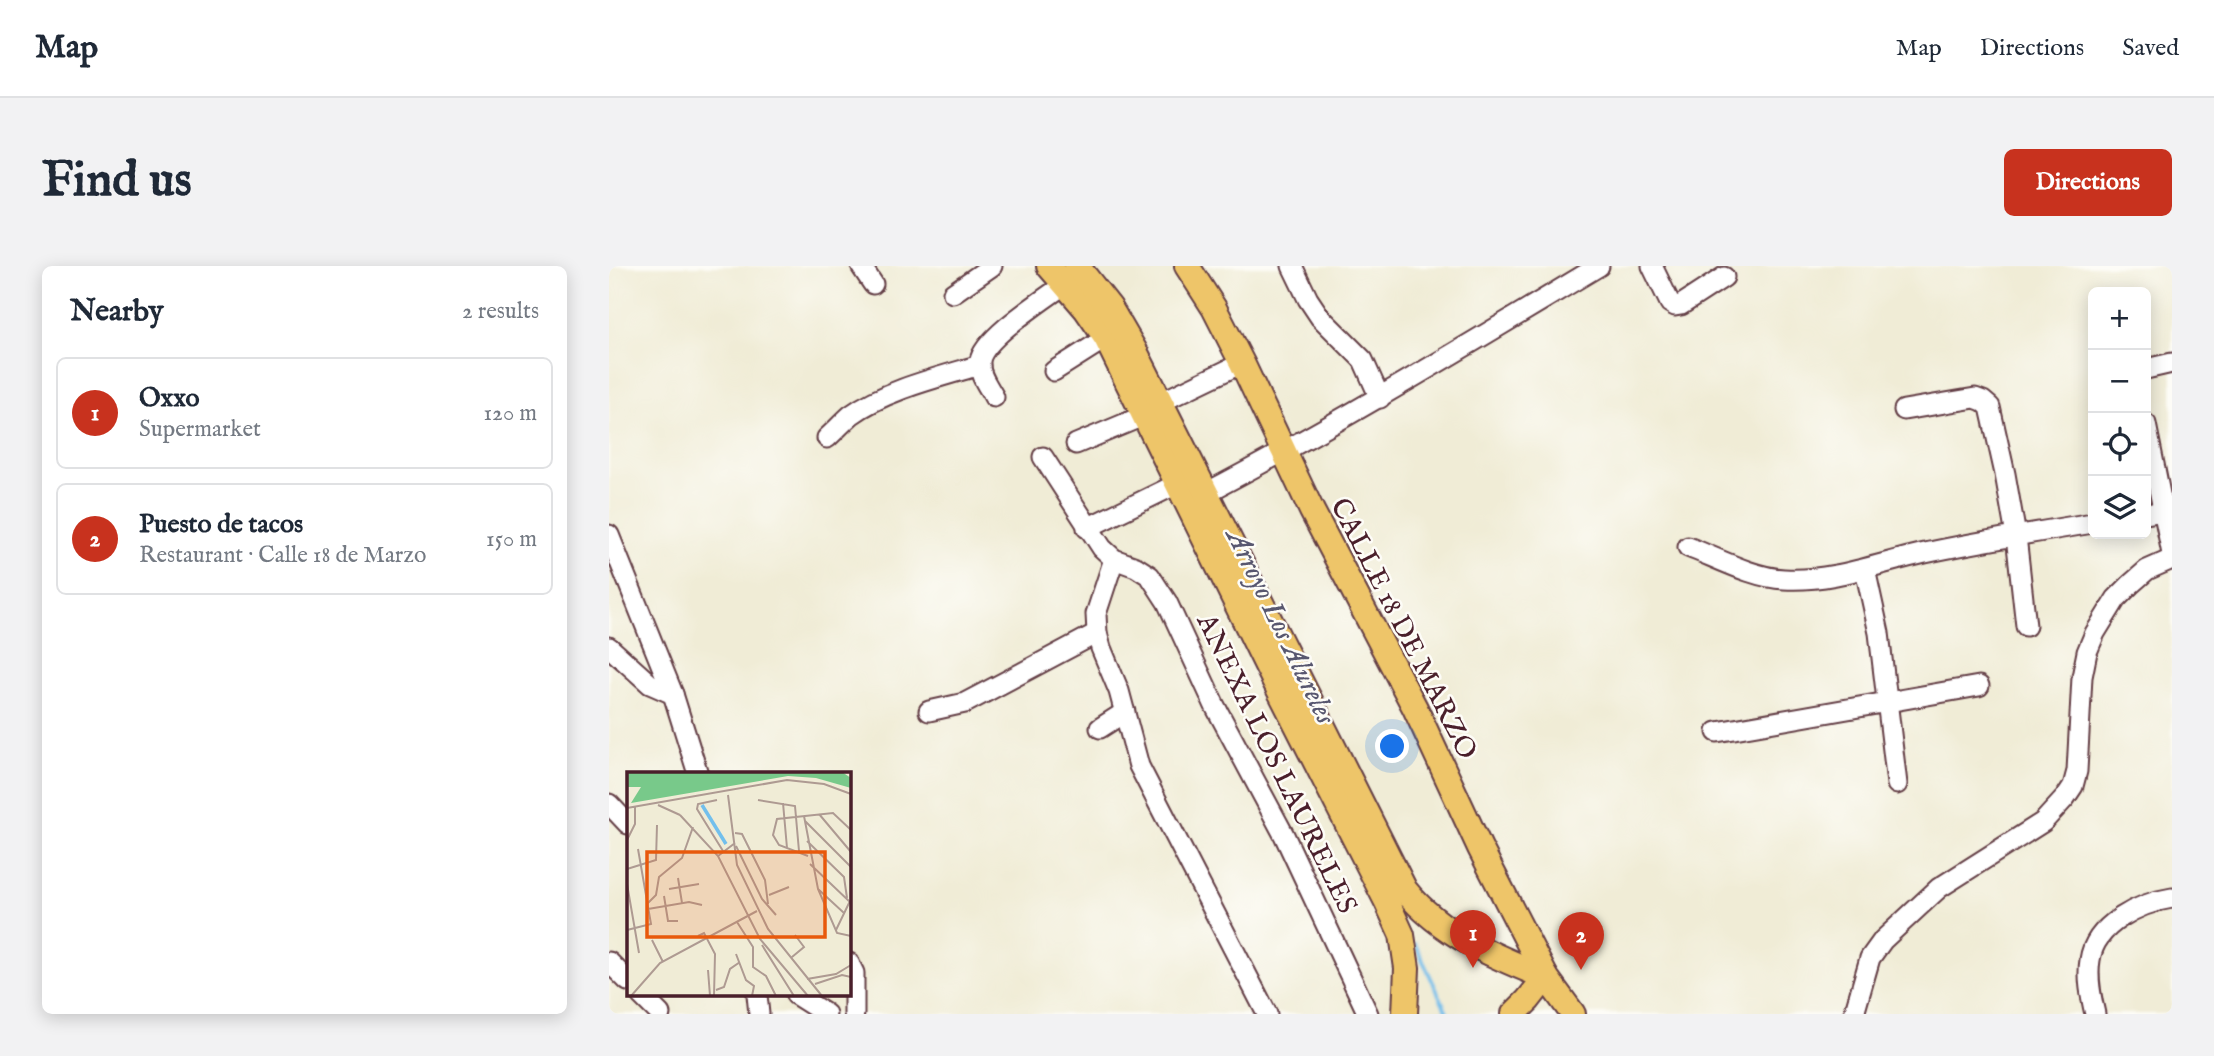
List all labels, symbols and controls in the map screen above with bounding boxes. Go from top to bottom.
text: Map [35,27,98,69]
text: Map [1896,33,1942,64]
text: Directions [1980,33,2084,64]
text: Saved [2122,33,2179,64]
button: Directions [2004,149,2172,216]
text: Find us [42,151,192,213]
map controls [2088,287,2151,539]
button: + [2088,287,2151,350]
text: Nearby [70,293,163,331]
text: 2 results [462,297,539,326]
button: − [2088,350,2151,413]
text: Oxxo [139,382,200,415]
text: 1 [91,399,99,428]
text: 120 m [484,399,537,428]
button: locate [2088,413,2151,476]
text: Supermarket [139,415,261,444]
button: layers [2088,476,2151,539]
street label: CALLE 18 DE MARZO [1322,493,1484,766]
text: Puesto de tacos [139,508,303,541]
water label: Arroyo Los Alureles [1215,520,1344,731]
text: 2 [90,525,100,554]
text: 150 m [486,525,537,554]
text: Restaurant · Calle 18 de Marzo [139,541,426,570]
street label: ANEXA LOS LAURELES [1187,607,1364,920]
your location [1375,729,1409,763]
inset map [627,772,851,996]
pin: 1 [1450,910,1496,968]
pin: 2 [1558,912,1604,970]

